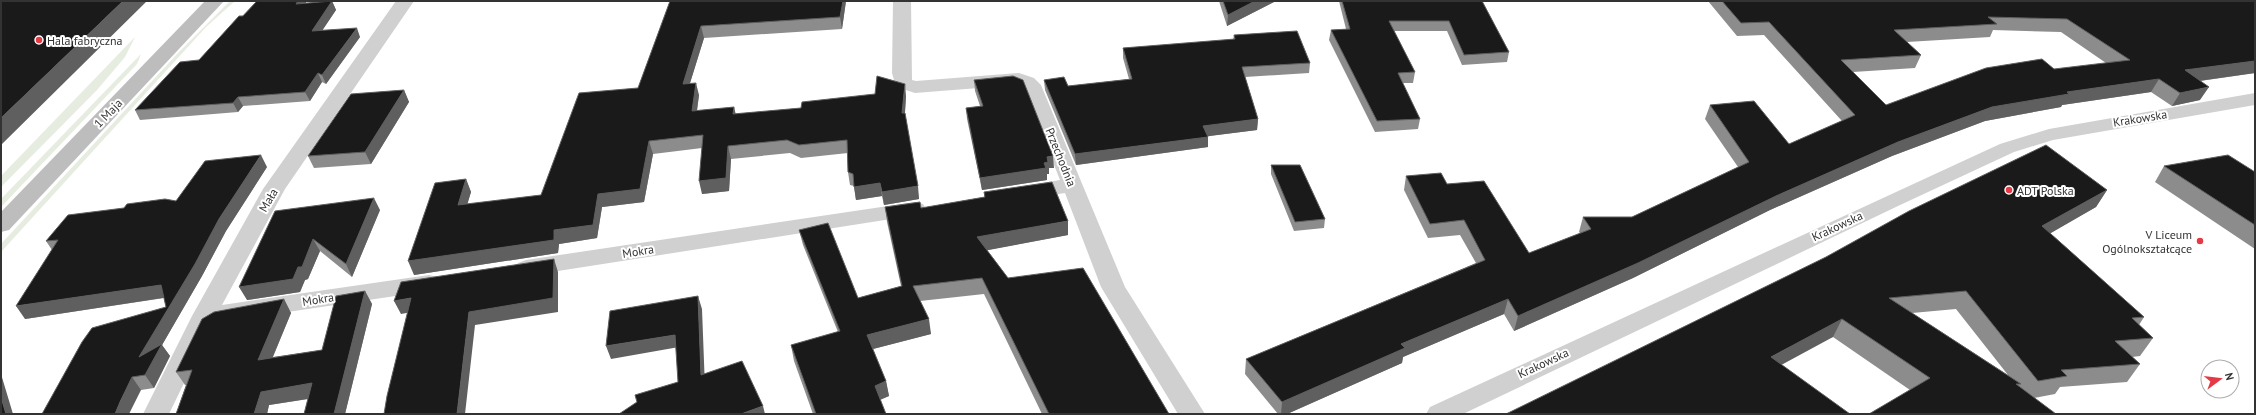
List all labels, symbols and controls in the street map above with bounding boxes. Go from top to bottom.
place label: Hala fabryczna [47,33,123,48]
marker: Hala fabryczna [34,35,44,45]
street label: 1 Maja [91,95,125,131]
street label: Krakowska [2112,106,2168,130]
street label: Przechodnia [1042,125,1080,189]
place label: ADT Polska [2017,183,2074,198]
street label: Mała [255,185,281,215]
marker: ADT Polska [2004,185,2014,195]
street label: Krakowska [1809,208,1865,244]
place label: V Liceum Ogólnokształcące [2102,227,2192,256]
marker: V Liceum Ogólnokształcące [2195,236,2205,246]
street label: Mokra [621,241,655,261]
street label: Mokra [301,289,335,309]
street label: Krakowska [1515,345,1571,381]
north arrow [2200,359,2240,399]
text: N [2222,371,2237,382]

